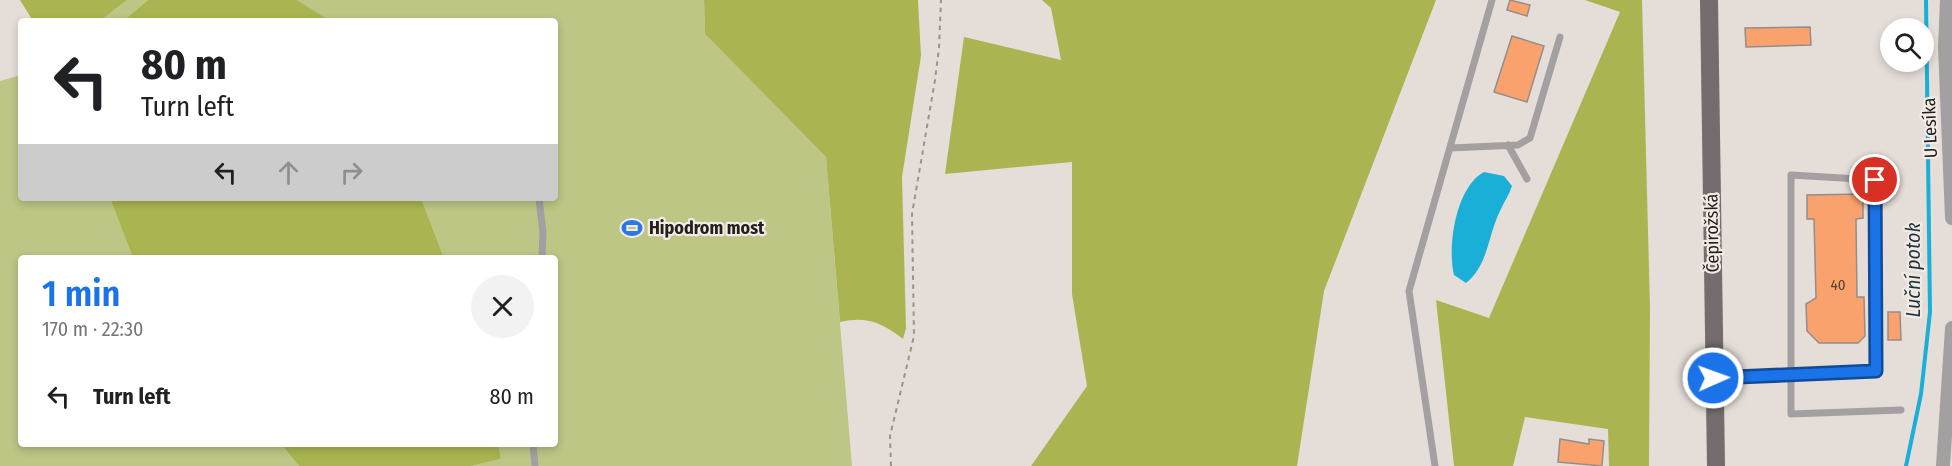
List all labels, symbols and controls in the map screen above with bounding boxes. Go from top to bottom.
map controls [1880,18,1934,72]
button: search [1880,18,1934,72]
text: 80 m [141,40,227,90]
icon: left [42,42,120,120]
text: Turn left [141,91,234,123]
street label: U Lesíka [1918,97,1942,159]
pin [1849,154,1900,205]
icon: left [209,156,242,189]
icon: ahead [272,156,305,189]
icon: right [335,156,368,189]
icon: arrive [1858,163,1891,196]
street label: Čepirožská [1700,193,1724,272]
sports icon: Hipodrom most [620,216,644,240]
place label: Hipodrom most [649,217,765,239]
water label: Luční potok [1901,222,1925,318]
text: 1 min [42,272,120,316]
button: close [471,275,534,338]
house number: 40 [1830,276,1846,294]
text: 170 m · 22:30 [42,317,143,341]
position arrow [1681,346,1745,410]
icon: left [42,380,75,413]
text: Turn left [93,383,171,410]
text: 80 m [489,383,534,410]

